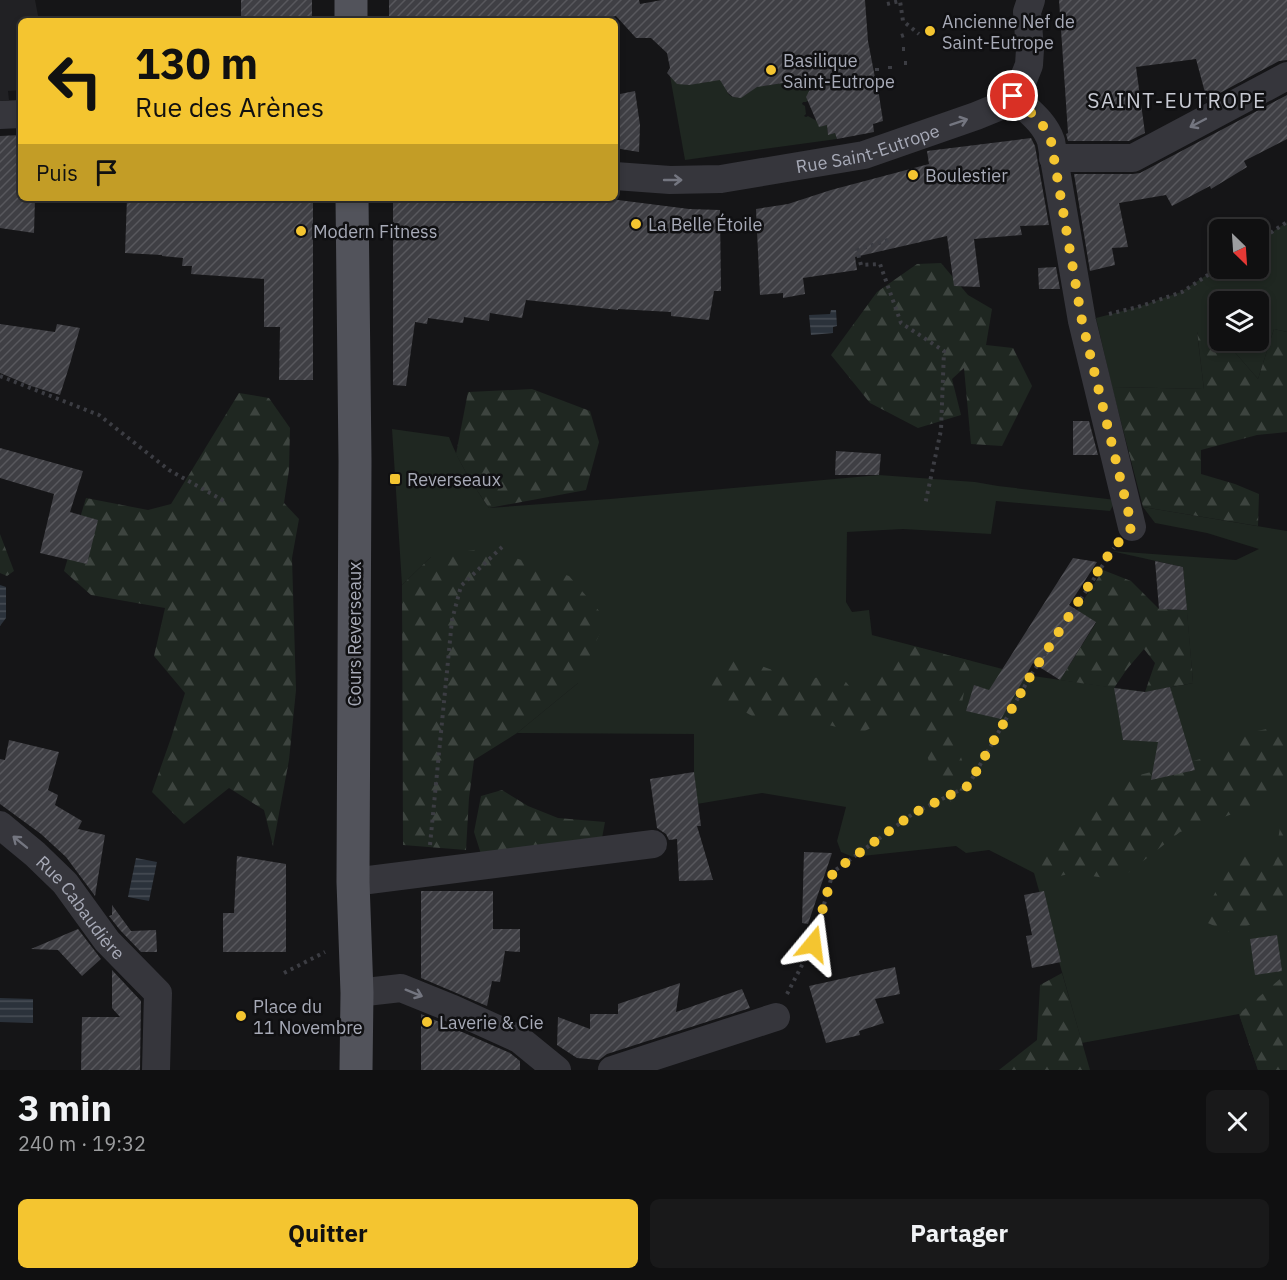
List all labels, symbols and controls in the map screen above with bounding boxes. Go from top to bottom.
place label: Ancienne Nef de Saint-Eutrope [942,10,1075,54]
marker: Ancienne Nef de Saint-Eutrope [923,24,937,38]
text: 130 m [135,36,258,91]
icon: left [36,42,114,120]
place label: Basilique Saint-Eutrope [783,49,895,93]
marker: Basilique Saint-Eutrope [764,63,778,77]
pin [987,70,1038,121]
icon: arrive [996,79,1029,112]
district label: SAINT-EUTROPE [1087,86,1267,114]
text: Rue des Arènes [135,89,324,124]
one-way arrow [949,116,968,127]
street label: Rue Saint-Eutrope [794,118,942,178]
one-way arrow [1189,118,1207,130]
icon: arrive [90,156,123,189]
text: Puis [36,158,78,187]
place label: Boulestier [925,164,1008,187]
marker: Boulestier [906,168,920,182]
one-way arrow [663,174,683,186]
place label: La Belle Étoile [648,213,763,236]
marker: La Belle Étoile [629,217,643,231]
north arrow [1209,219,1269,279]
map controls [1209,219,1269,351]
place label: Modern Fitness [313,220,438,243]
marker: Modern Fitness [294,224,308,238]
button: layers [1209,291,1269,351]
place label: Reverseaux [407,468,501,491]
marker: Reverseaux [388,472,402,486]
street label: Cours Reverseaux [343,562,366,706]
one-way arrow [12,835,28,848]
street label: Rue Cabaudière [32,850,130,964]
position arrow [781,912,845,976]
one-way arrow [404,988,423,999]
place label: Place du 11 Novembre [253,995,363,1039]
marker: Place du 11 Novembre [234,1009,248,1023]
place label: Laverie & Cie [439,1011,544,1034]
marker: Laverie & Cie [420,1015,434,1029]
text: 3 min [18,1084,112,1131]
button: close [1206,1090,1269,1153]
text: 240 m · 19:32 [18,1130,146,1157]
button: Quitter [18,1199,638,1268]
button: Partager [650,1199,1269,1268]

